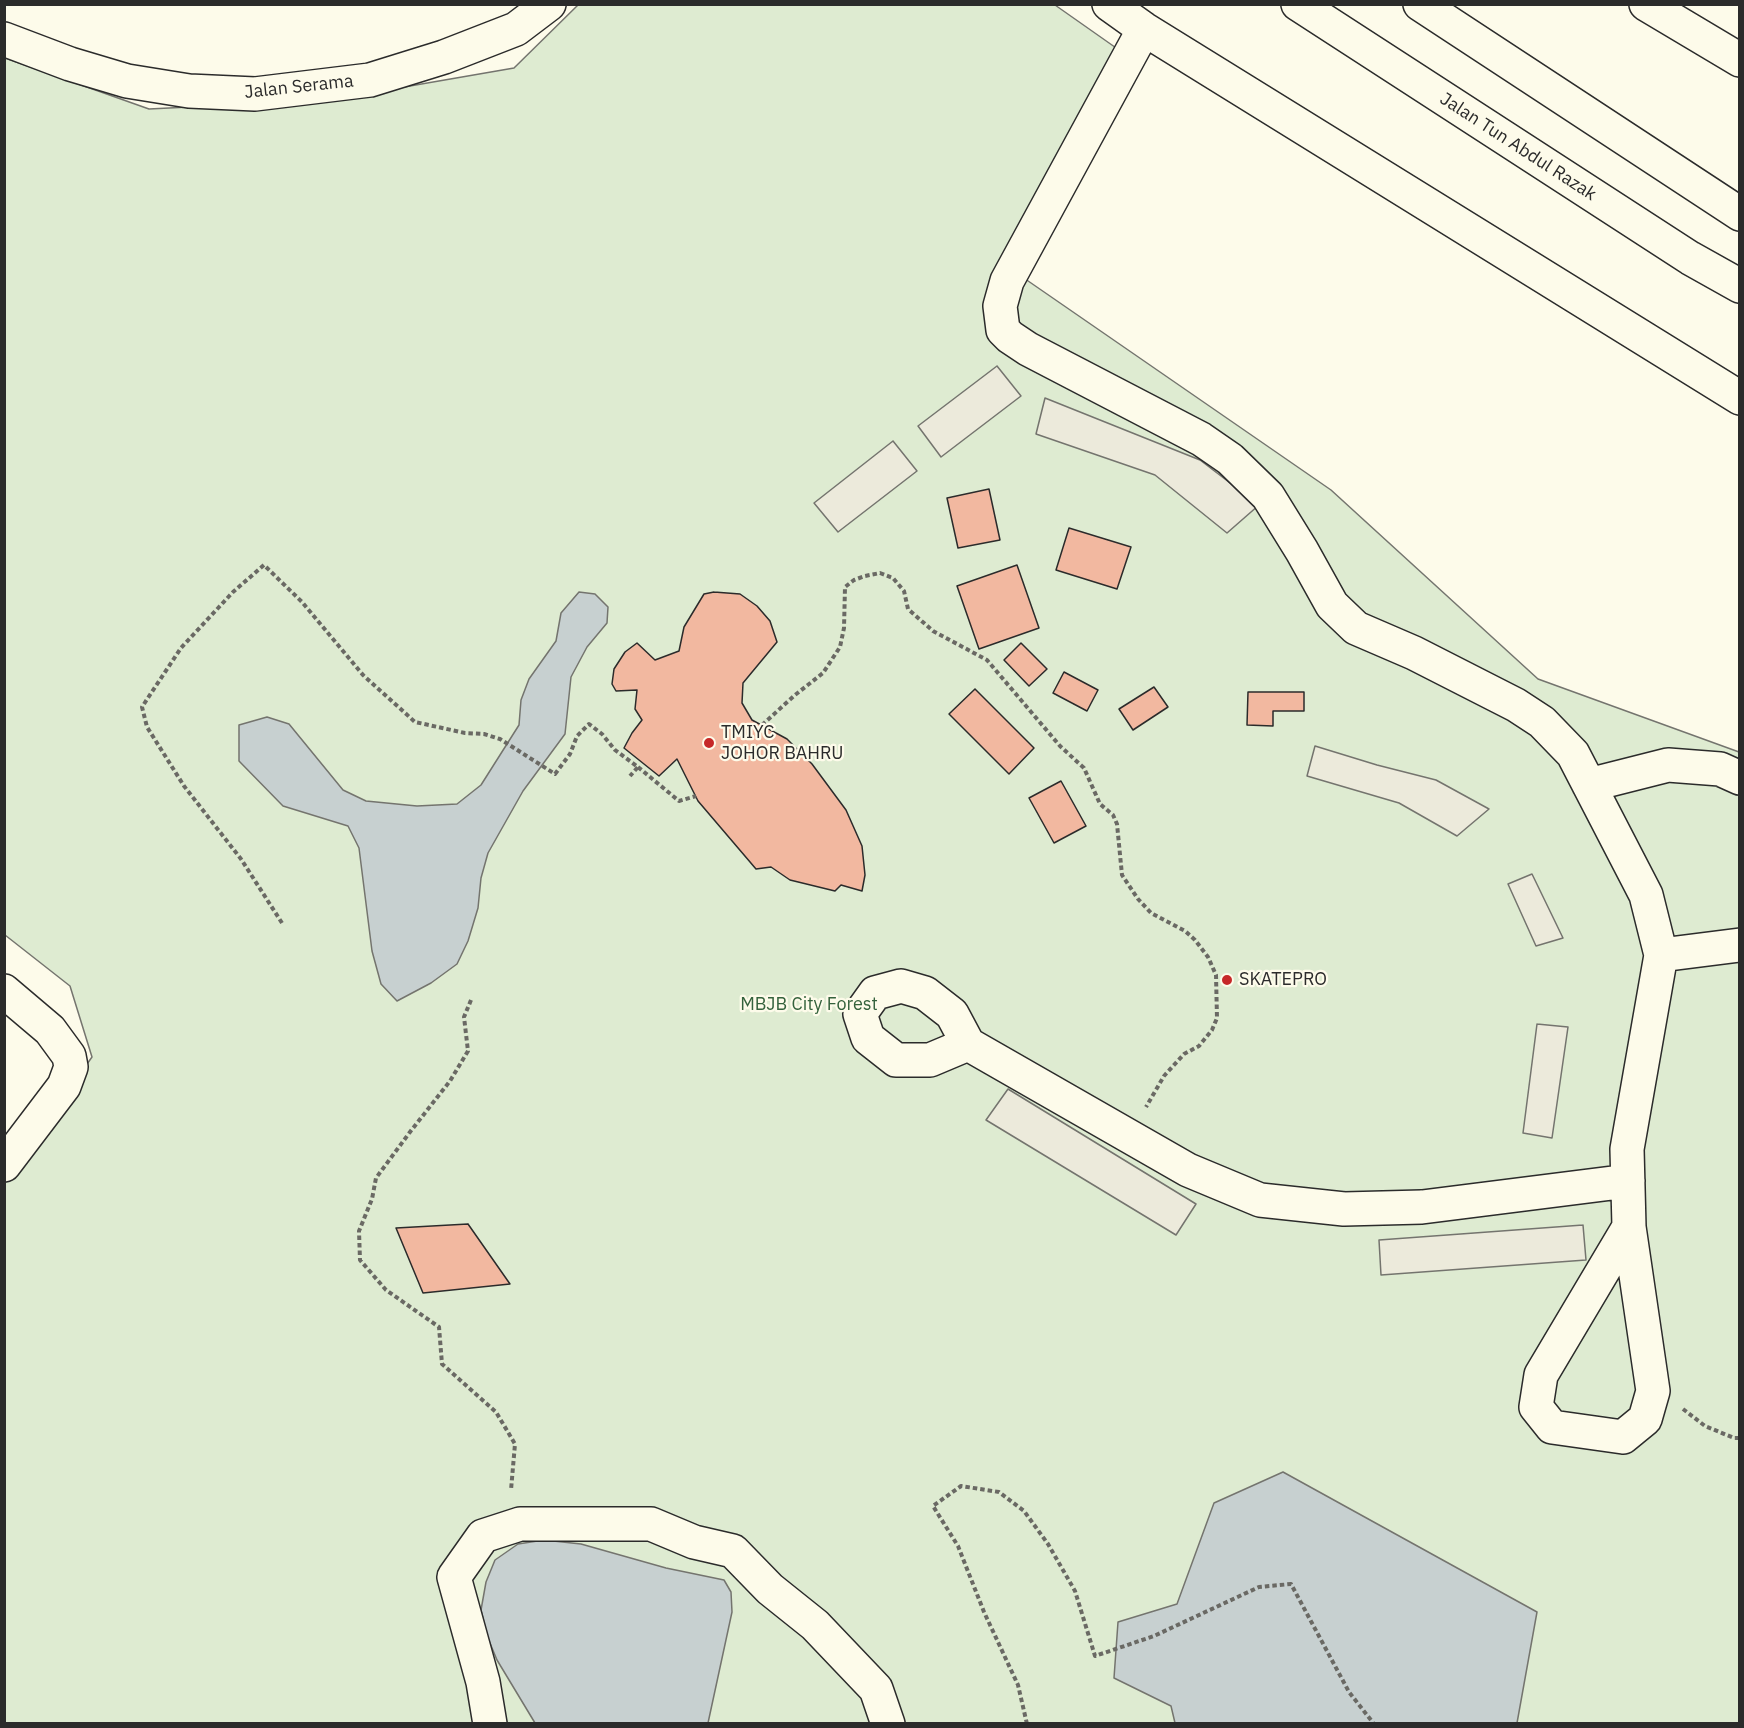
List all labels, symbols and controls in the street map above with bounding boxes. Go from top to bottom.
street label: Jalan Serama [243,71,355,103]
street label: Jalan Tun Abdul Razak [1436,88,1600,206]
place label: TMIYC JOHOR BAHRU [721,722,844,764]
marker: TMIYC JOHOR BAHRU [702,736,716,750]
place label: SKATEPRO [1239,969,1327,991]
marker: SKATEPRO [1220,973,1234,987]
park label: MBJB City Forest [740,994,878,1016]

